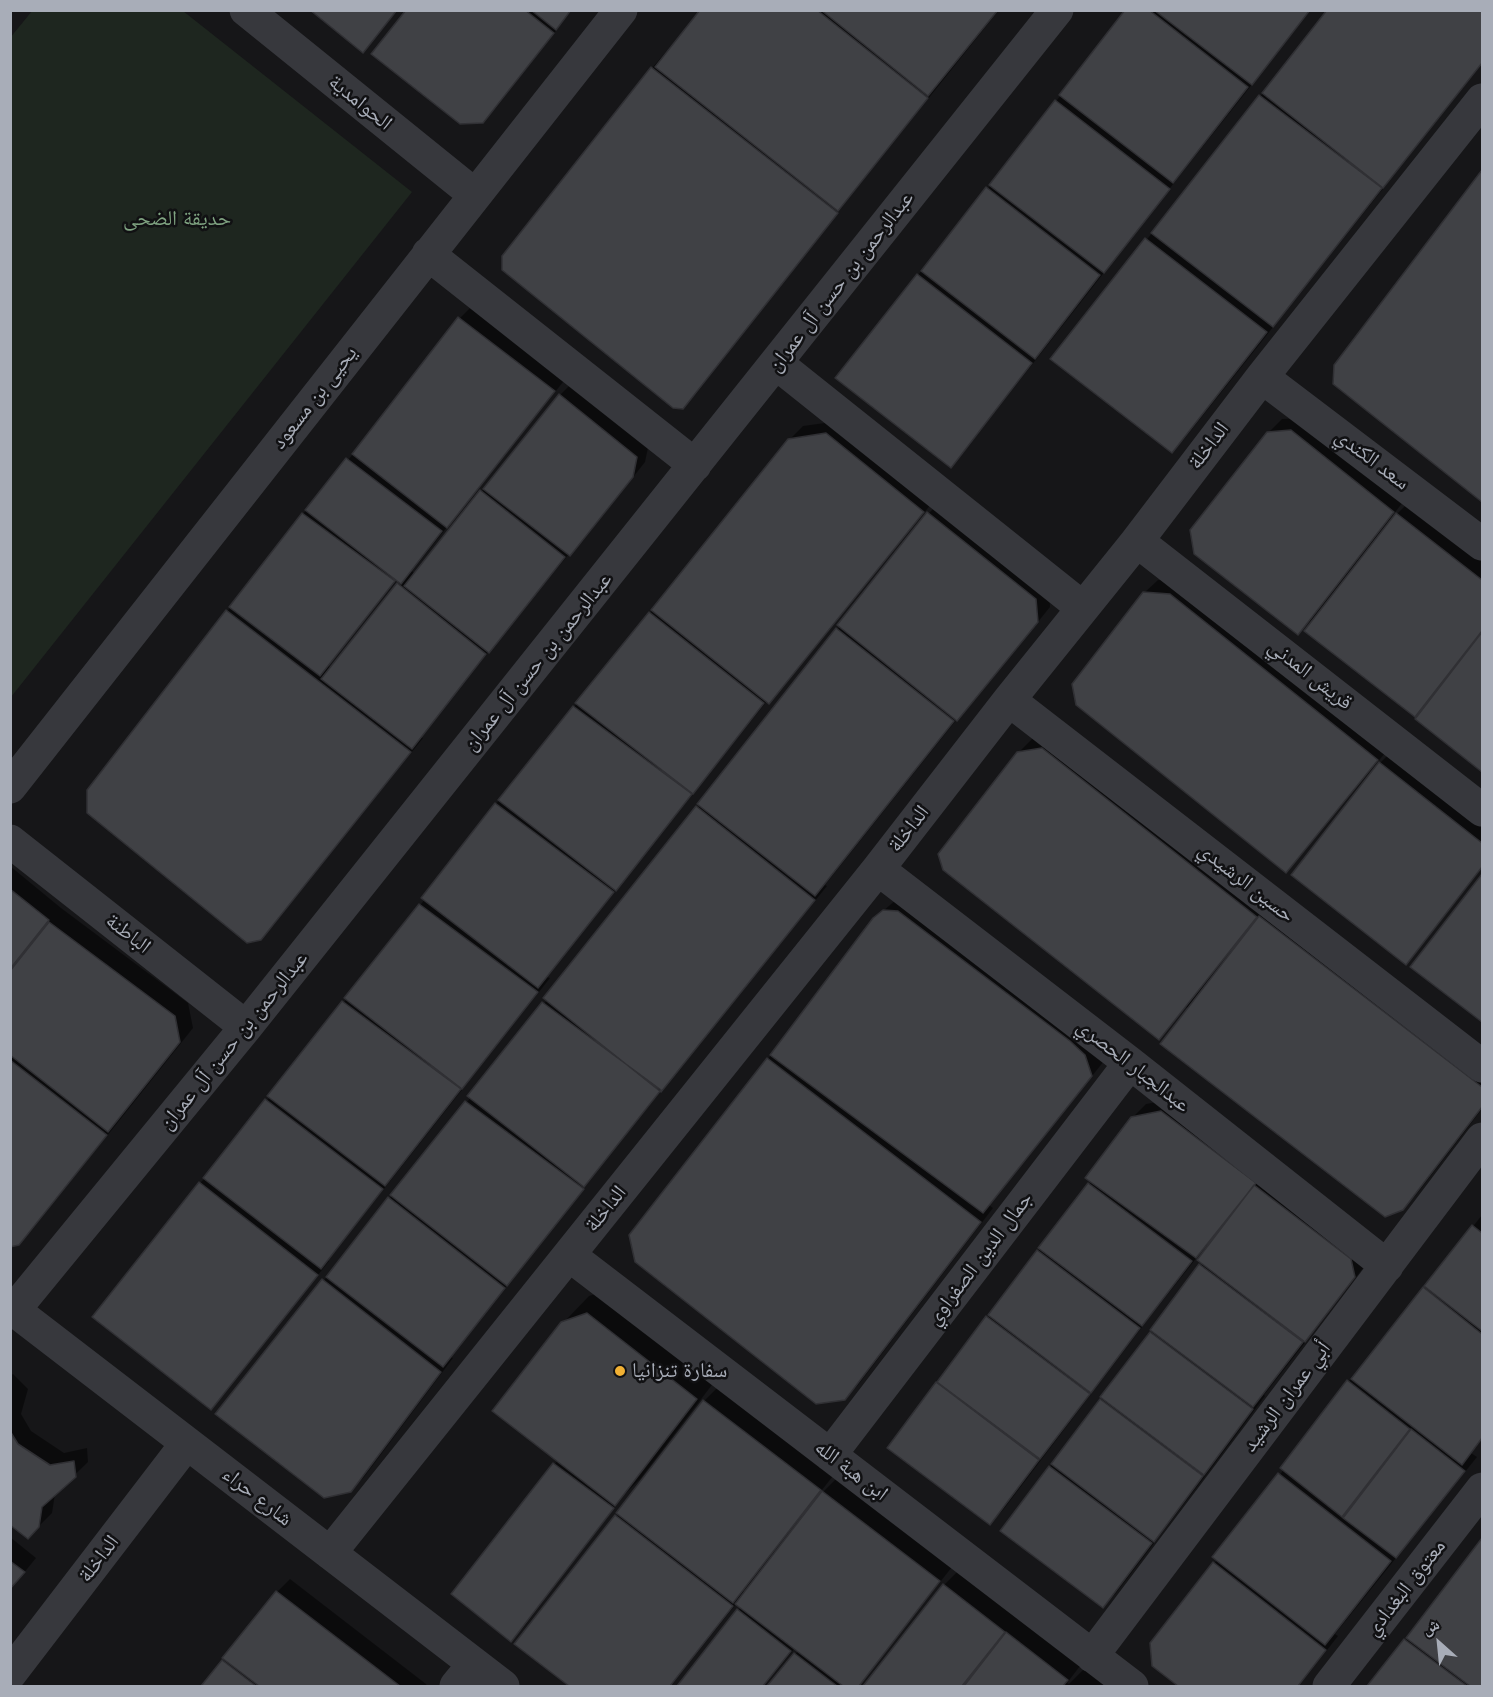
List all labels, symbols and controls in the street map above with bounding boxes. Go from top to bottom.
street label: الحوامدية [323,70,397,136]
street label: عبدالرحمن بن حسن آل عمران [763,187,919,377]
park label: حديقة الضحى [123,206,231,232]
street label: يحيى بن مسعود [267,342,363,454]
street label: الداخلة [1183,417,1235,475]
street label: سعد الكندي [1330,424,1414,496]
street label: عبدالرحمن بن حسن آل عمران [458,568,618,756]
street label: قريش المدني [1263,634,1357,716]
street label: الداخلة [883,801,935,857]
street label: حسين الرشيدي [1193,838,1299,928]
street label: الباطنة [100,909,156,959]
street label: عبدالرحمن بن حسن آل عمران [154,947,314,1135]
street label: عبدالجبار الحصري [1071,1014,1195,1118]
street label: الداخلة [580,1181,632,1237]
street label: جمال الدين الصفراوي [922,1187,1038,1331]
street label: أبي عمران الرشيد [1237,1337,1337,1457]
place label: سفارة تنزانيا [632,1358,727,1384]
marker: سفارة تنزانيا [613,1364,627,1378]
street label: ابن هبة الله [809,1435,893,1507]
street label: شارع حراء [217,1462,297,1532]
street label: الداخلة [73,1530,125,1588]
street label: معتوق البغدادي [1360,1535,1452,1641]
north arrow [1409,1613,1469,1673]
text: ش [1419,1615,1442,1638]

